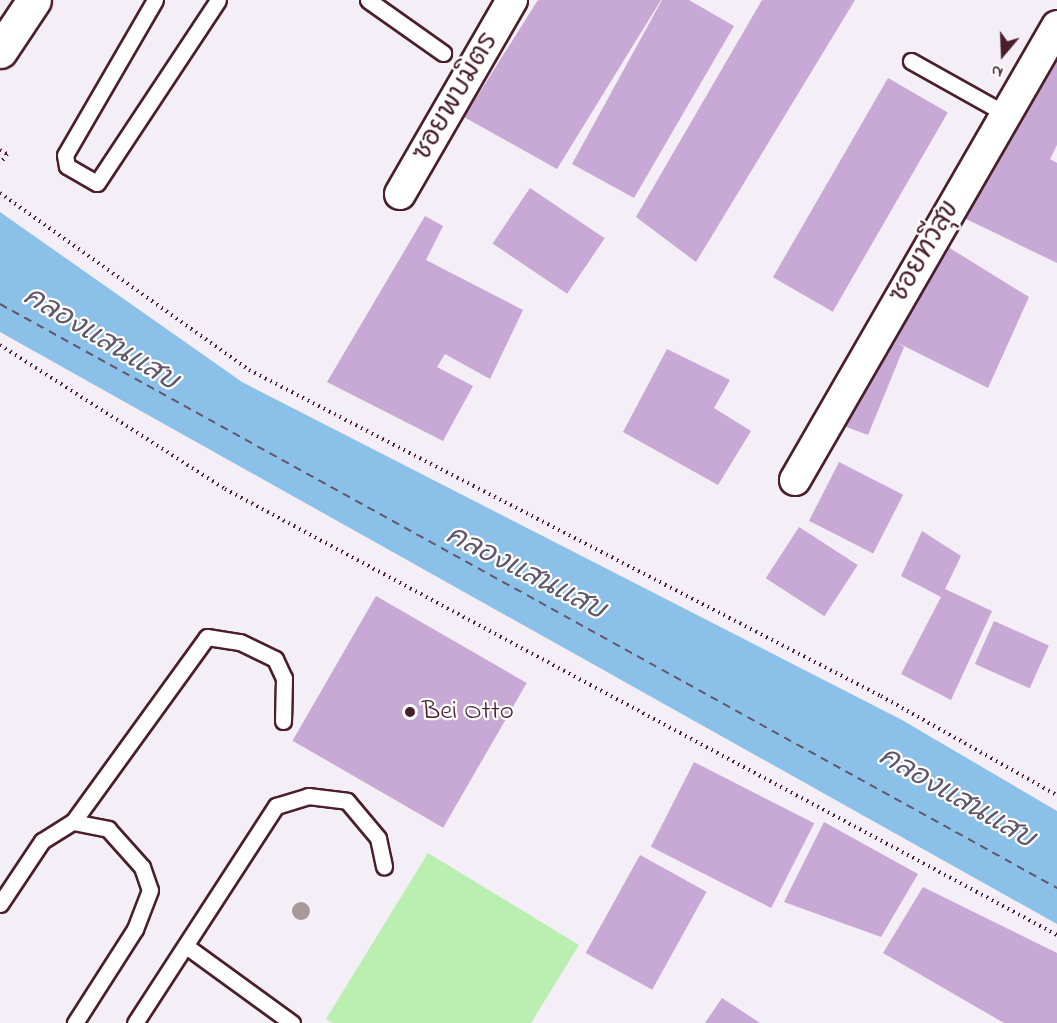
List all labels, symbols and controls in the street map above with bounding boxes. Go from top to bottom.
north arrow [973,24,1033,84]
street label: ซอยพบมิตร [406,27,506,167]
text: N [988,58,1006,84]
street label: ซอยทวีสุข [883,195,967,309]
water label: คลองแสนแสบ [17,281,183,399]
water label: คลองแสนแสบ [440,520,610,628]
place label: Bei Otto [422,696,514,728]
marker: Bei Otto [403,705,417,719]
water label: คลองแสนแสบ [872,741,1040,857]

